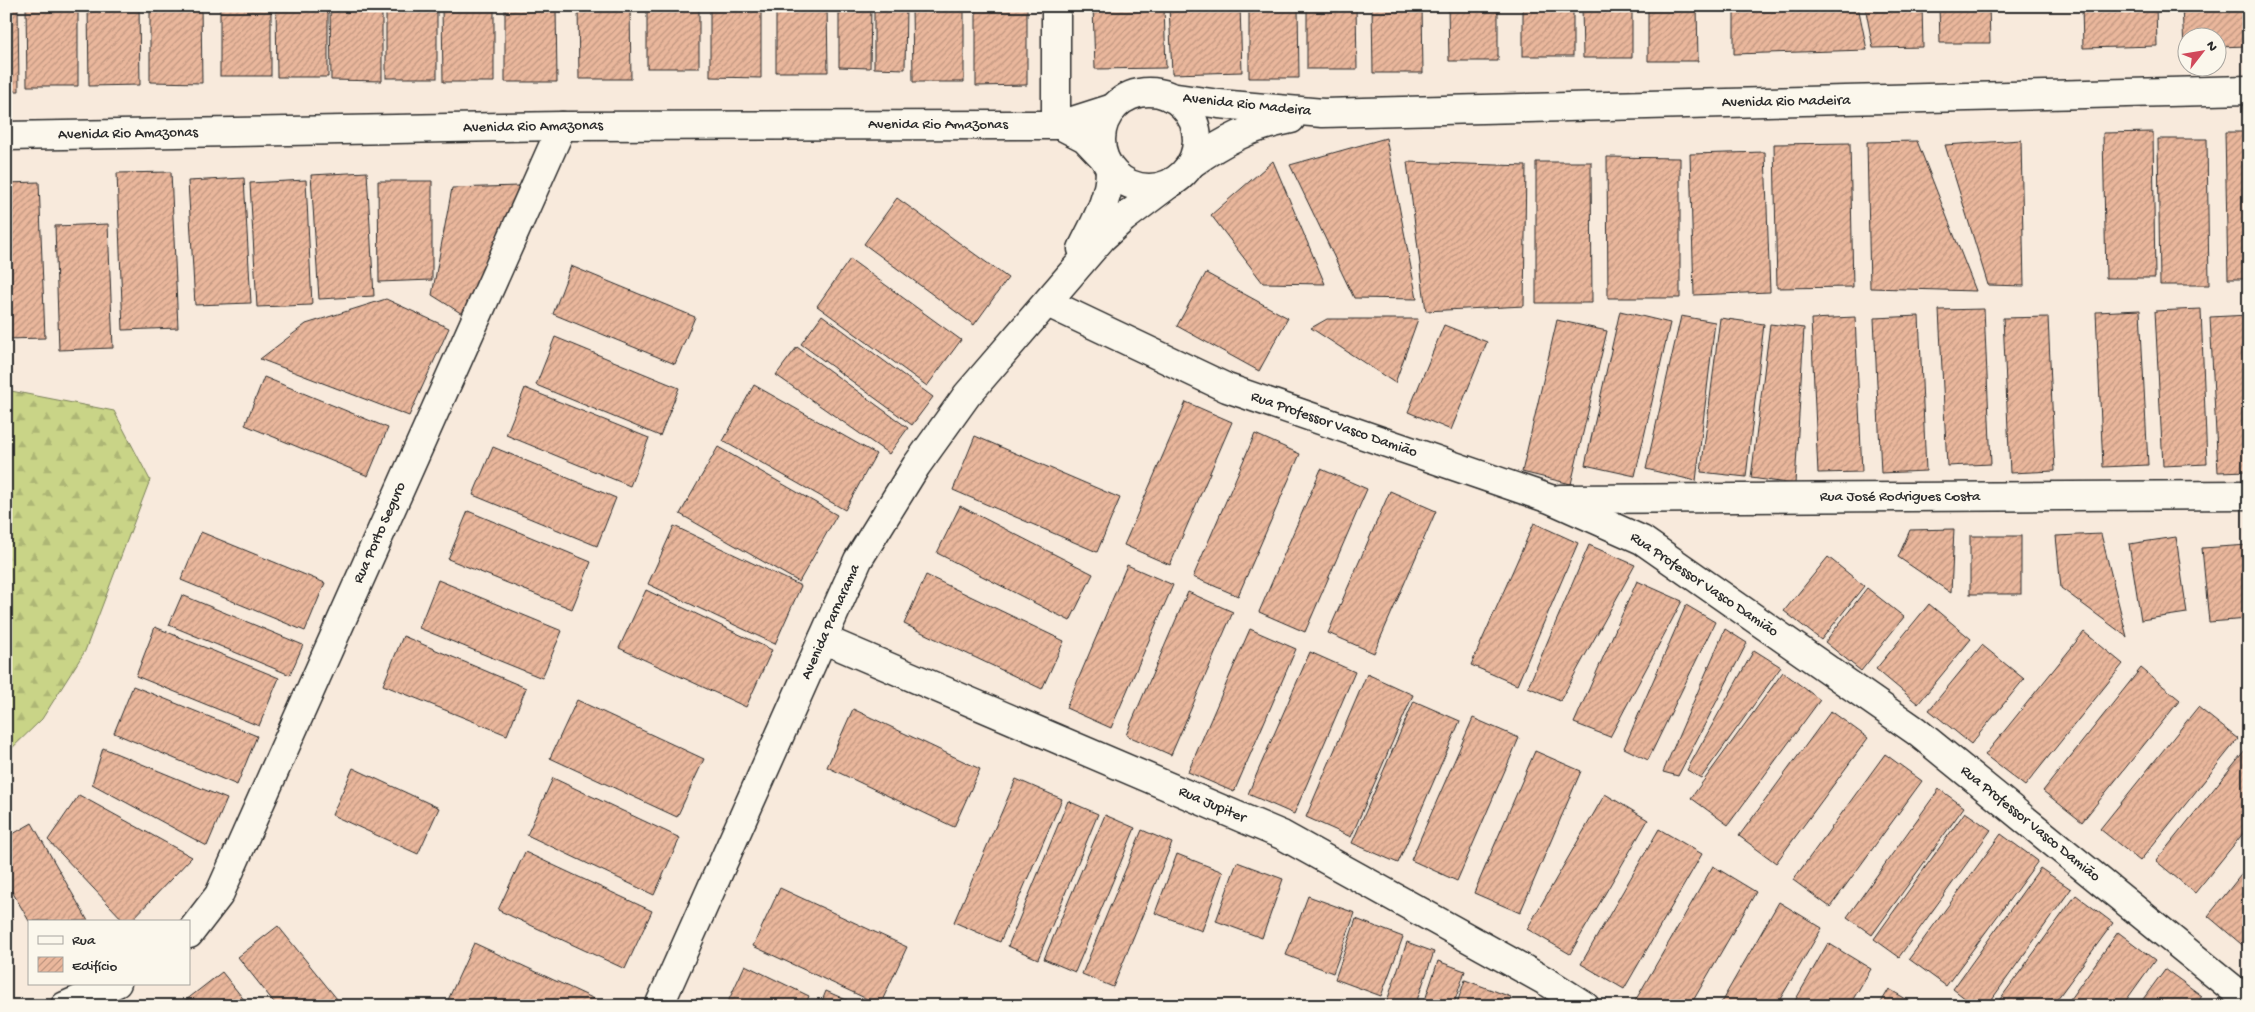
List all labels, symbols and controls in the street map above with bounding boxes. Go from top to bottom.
north arrow [2178,28,2228,78]
text: N [2201,38,2221,55]
street label: Avenida Rio Madeira [1182,89,1313,121]
street label: Avenida Rio Madeira [1721,92,1851,112]
street label: Avenida Rio Amazonas [868,116,1008,134]
street label: Avenida Rio Amazonas [463,117,604,137]
street label: Avenida Rio Amazonas [58,124,199,144]
street label: Rua Professor Vasco Damião [1248,388,1420,462]
street label: Rua Porto Seguro [350,479,410,586]
street label: Rua José Rodrigues Costa [1820,488,1981,506]
street label: Rua Professor Vasco Damião [1626,529,1782,641]
street label: Avenida Parnarama [798,561,865,682]
street label: Rua Professor Vasco Damião [1956,762,2104,886]
street label: Rua Jupiter [1176,783,1250,828]
legend [28,920,190,984]
text: Rua [72,932,96,950]
text: Edifício [72,958,118,976]

